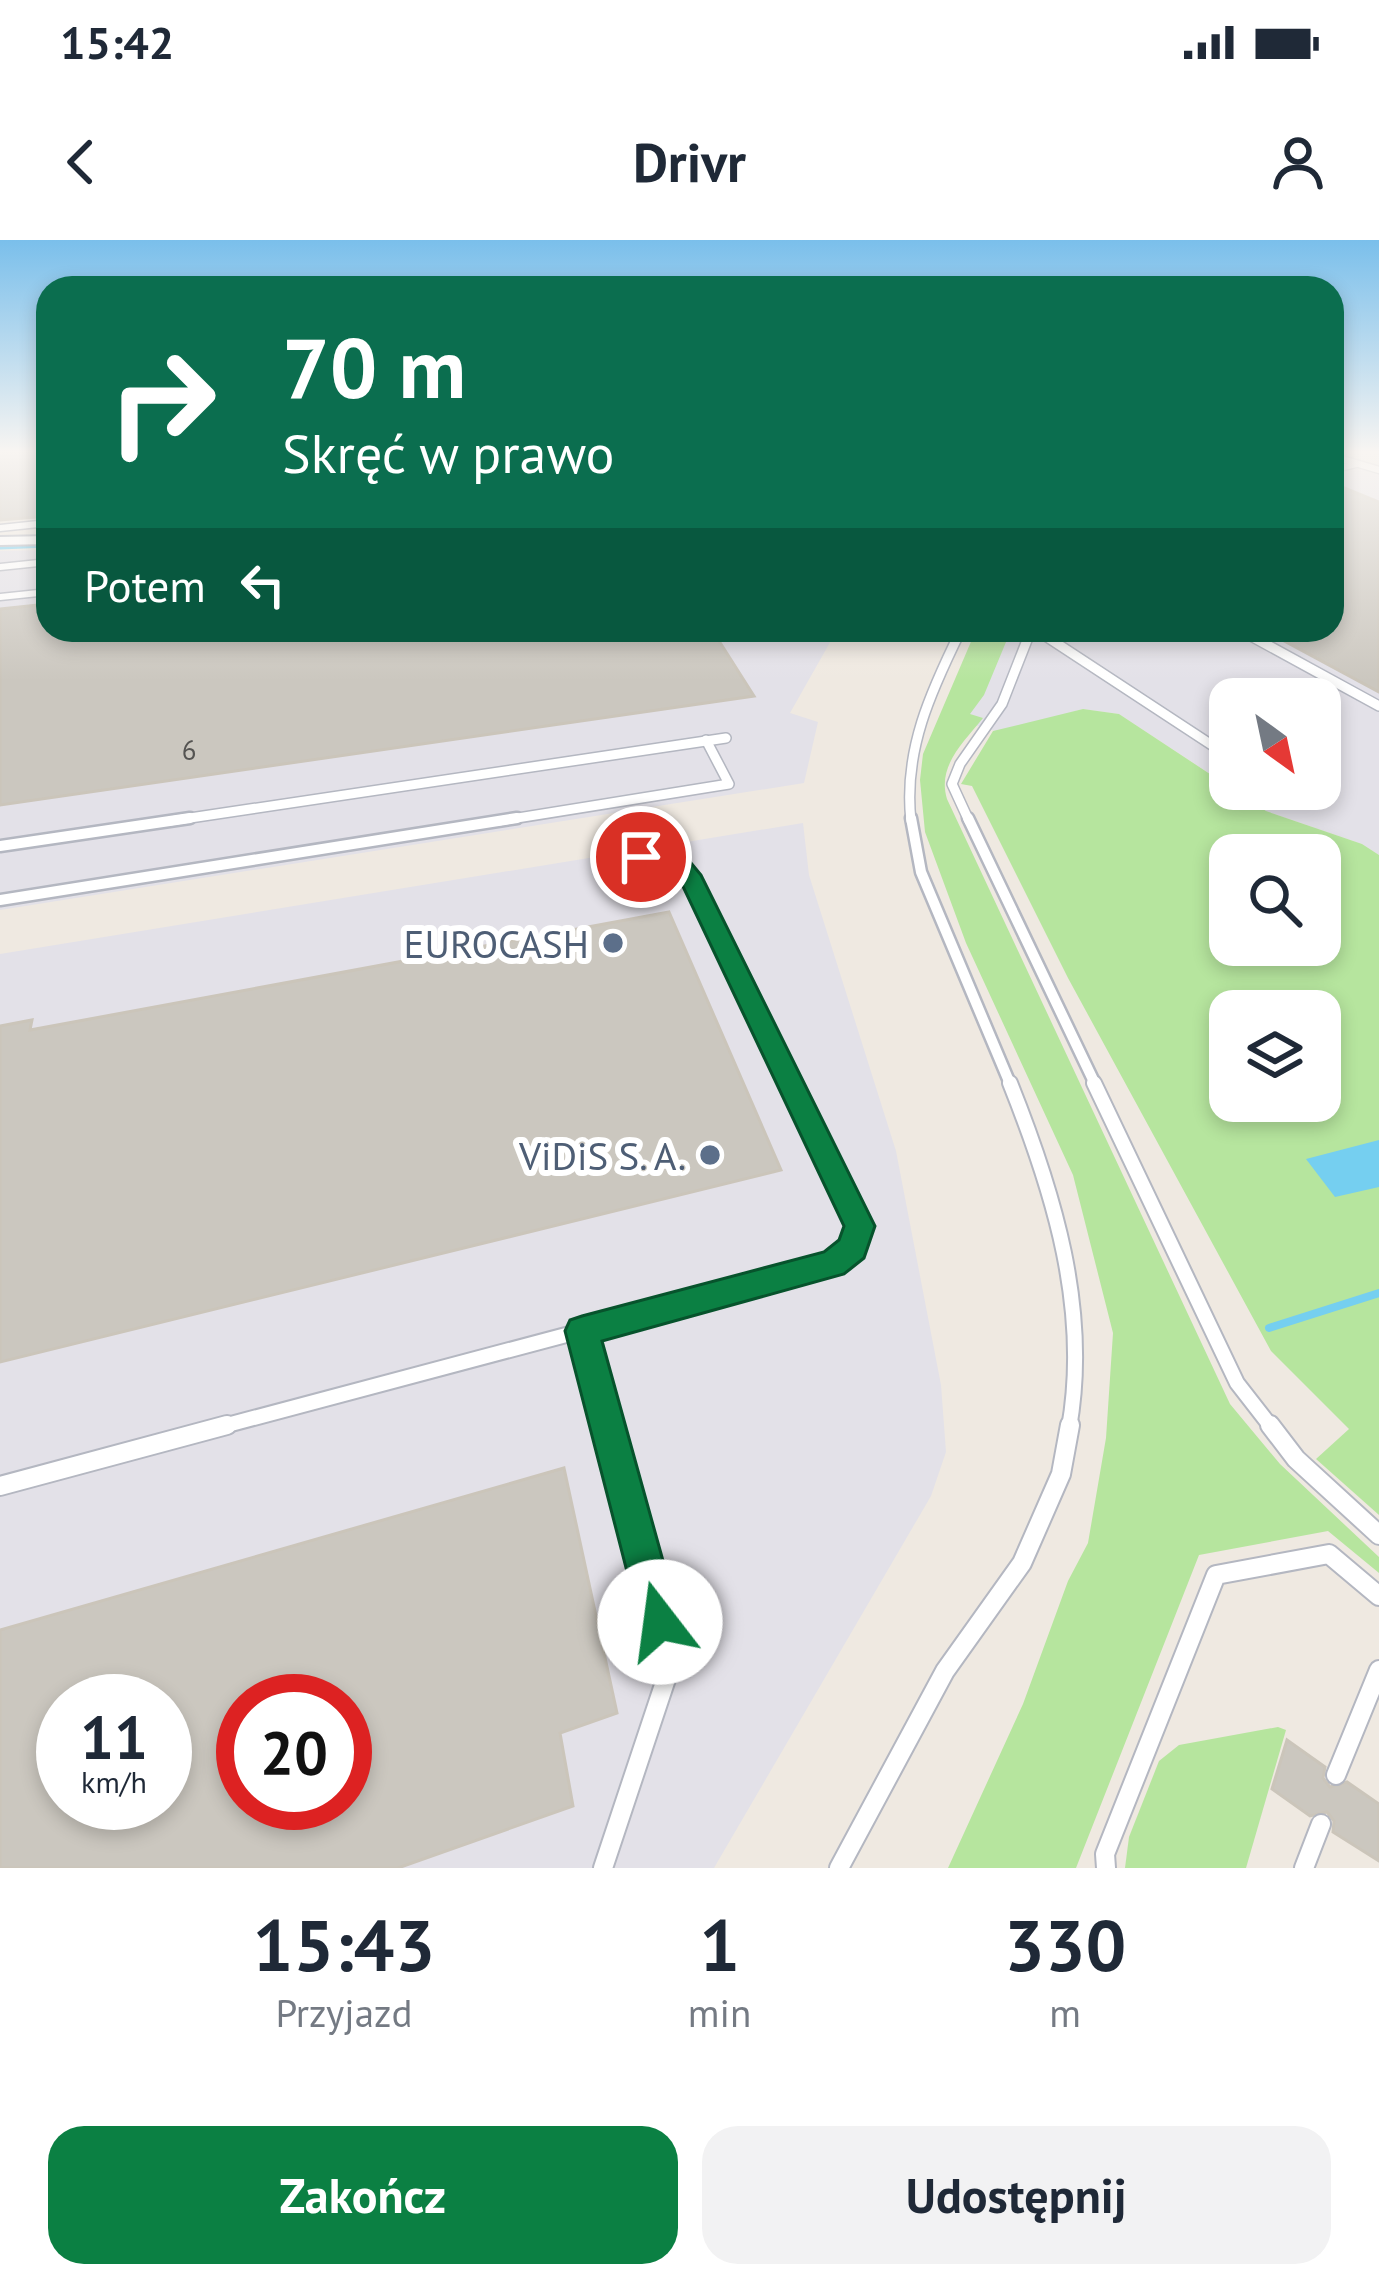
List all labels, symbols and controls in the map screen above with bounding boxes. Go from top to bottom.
text: 15:42 [60,13,174,71]
text: Drivr [633,127,746,197]
icon: back [48,129,114,195]
icon: person [1265,129,1331,195]
text: 70 m [282,312,466,421]
icon: right [84,324,240,480]
text: Skręć w prawo [282,418,614,488]
icon: left [230,552,296,618]
text: Potem [84,556,206,614]
north arrow [1209,678,1341,810]
map controls [1209,678,1341,1122]
house number: 6 [182,733,196,767]
pin [590,806,692,908]
icon: arrive [608,824,674,890]
button: search [1209,834,1341,966]
place label: EUROCASH [404,918,589,969]
marker: EUROCASH [600,930,626,956]
button: layers [1209,990,1341,1122]
place label: ViDiS S. A. [518,1130,686,1181]
marker: ViDiS S. A. [697,1142,723,1168]
position arrow [597,1559,723,1685]
speed limit sign: 20 [216,1674,372,1830]
text: 11 [80,1698,148,1776]
text: km/h [81,1762,147,1801]
text: 15:43 [253,1898,435,1991]
text: 1 [699,1898,740,1991]
text: 330 [1004,1898,1126,1991]
text: Przyjazd [275,1987,412,2038]
text: min [688,1987,751,2038]
text: m [1049,1987,1081,2038]
button: Zakończ [48,2126,678,2264]
button: Udostępnij [702,2126,1331,2264]

